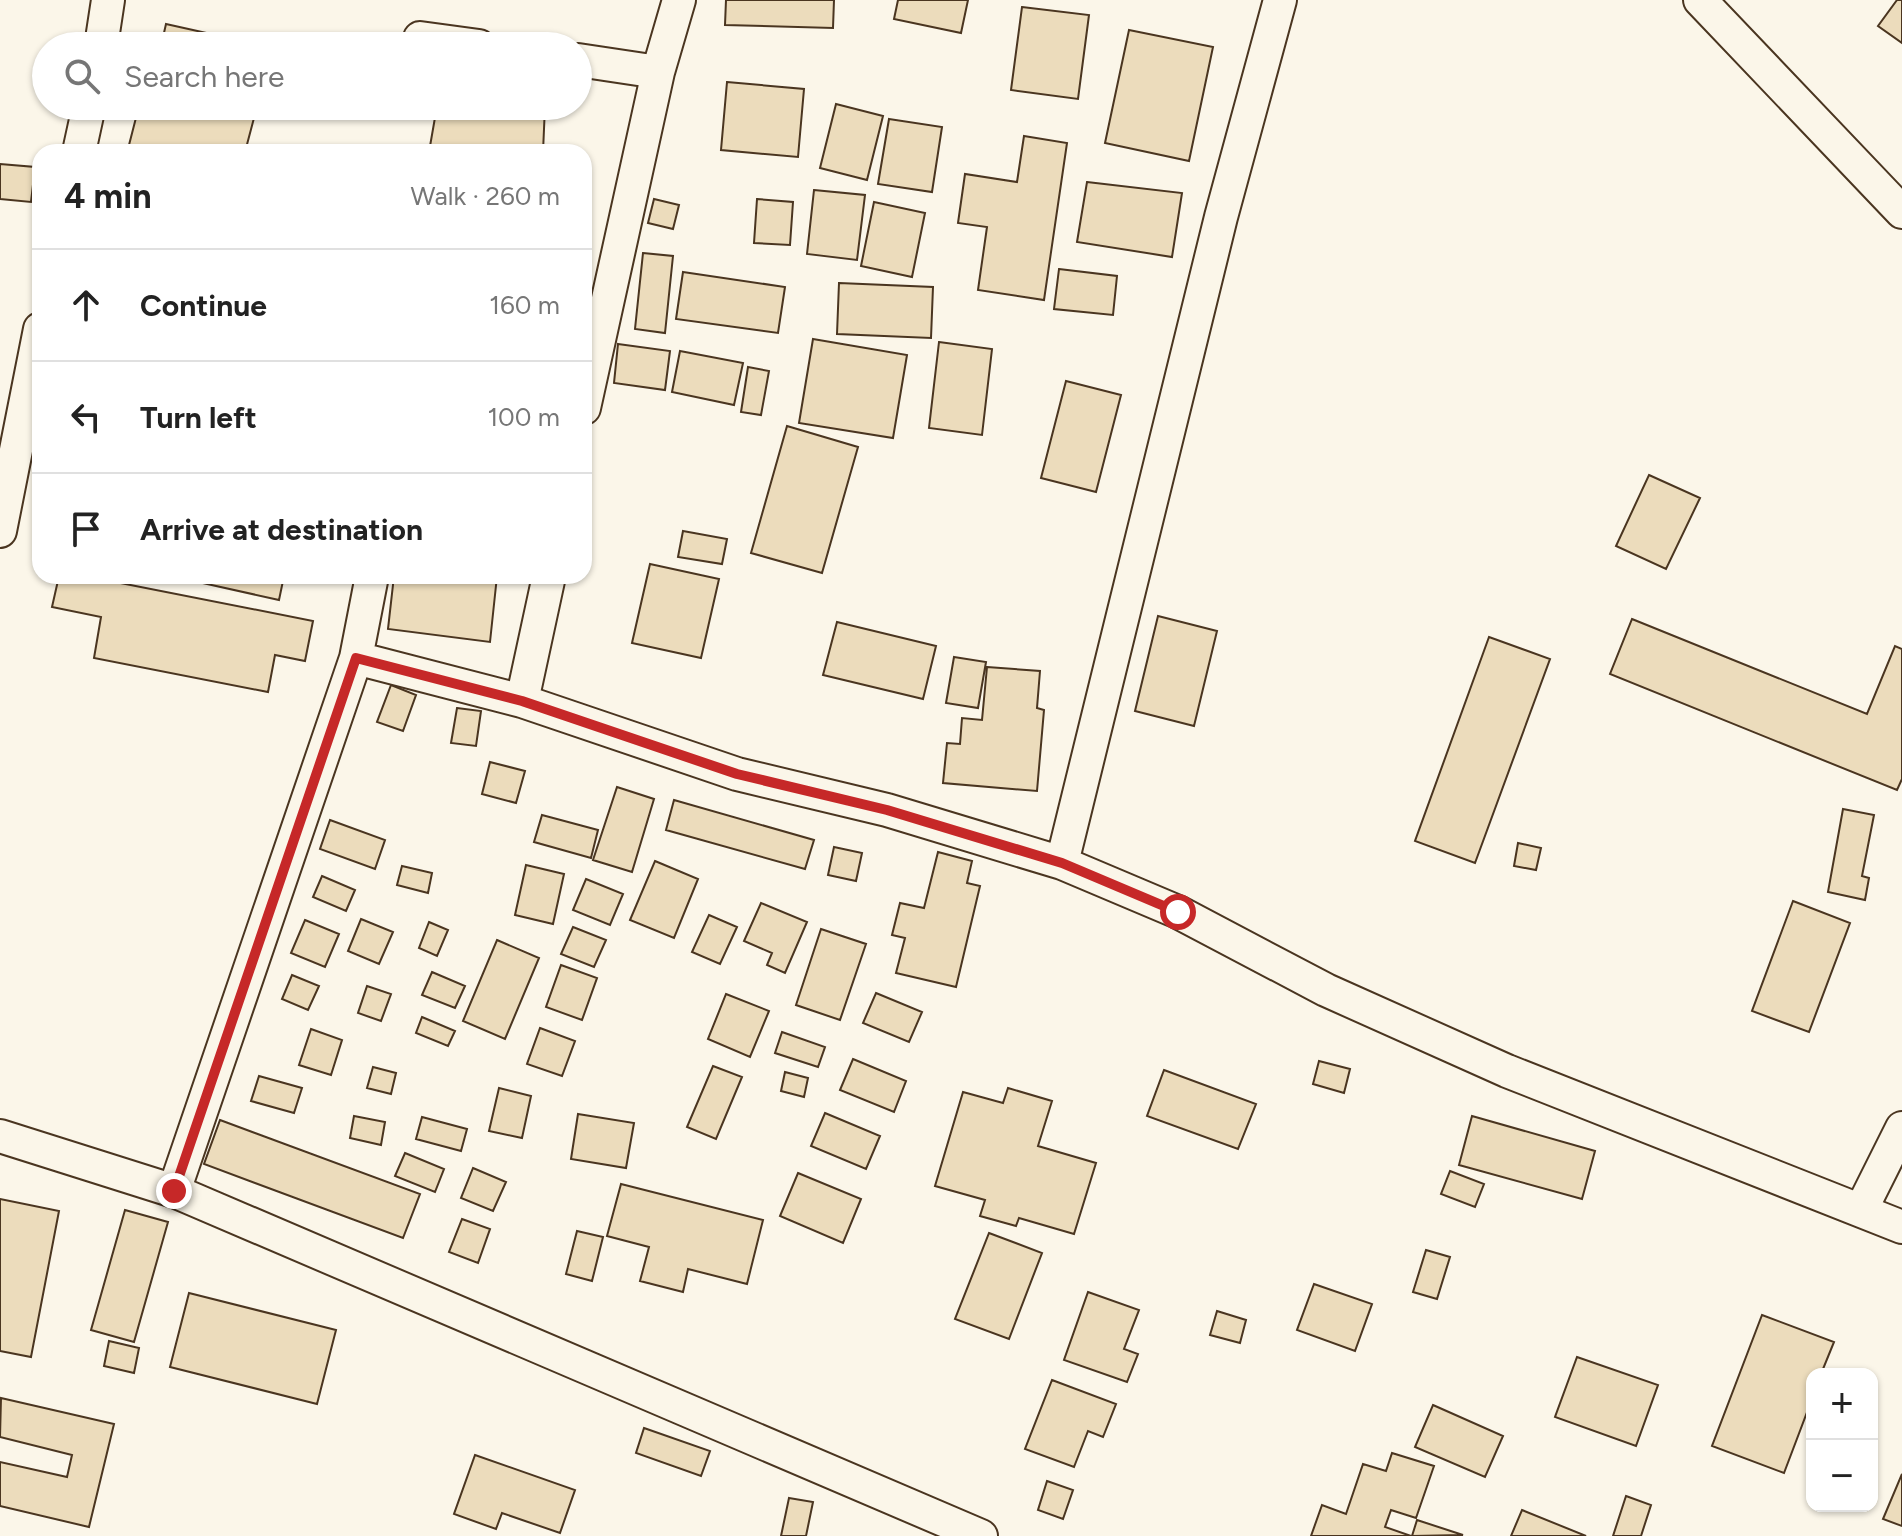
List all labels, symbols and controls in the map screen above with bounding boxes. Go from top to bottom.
search box [32,32,592,120]
icon: search [60,54,104,98]
text: Search here [124,58,284,95]
text: 4 min [64,176,151,217]
text: Walk · 260 m [411,180,560,212]
icon: ahead [64,283,108,327]
text: Continue [140,287,267,324]
text: 160 m [489,289,560,321]
icon: left [64,395,108,439]
text: Turn left [140,399,257,436]
text: 100 m [487,401,560,433]
icon: arrive [64,507,108,551]
text: Arrive at destination [140,511,423,548]
route start [1160,894,1196,930]
route end [156,1173,192,1209]
map controls [1806,1368,1878,1512]
button: + [1806,1368,1878,1440]
button: − [1806,1440,1878,1512]

